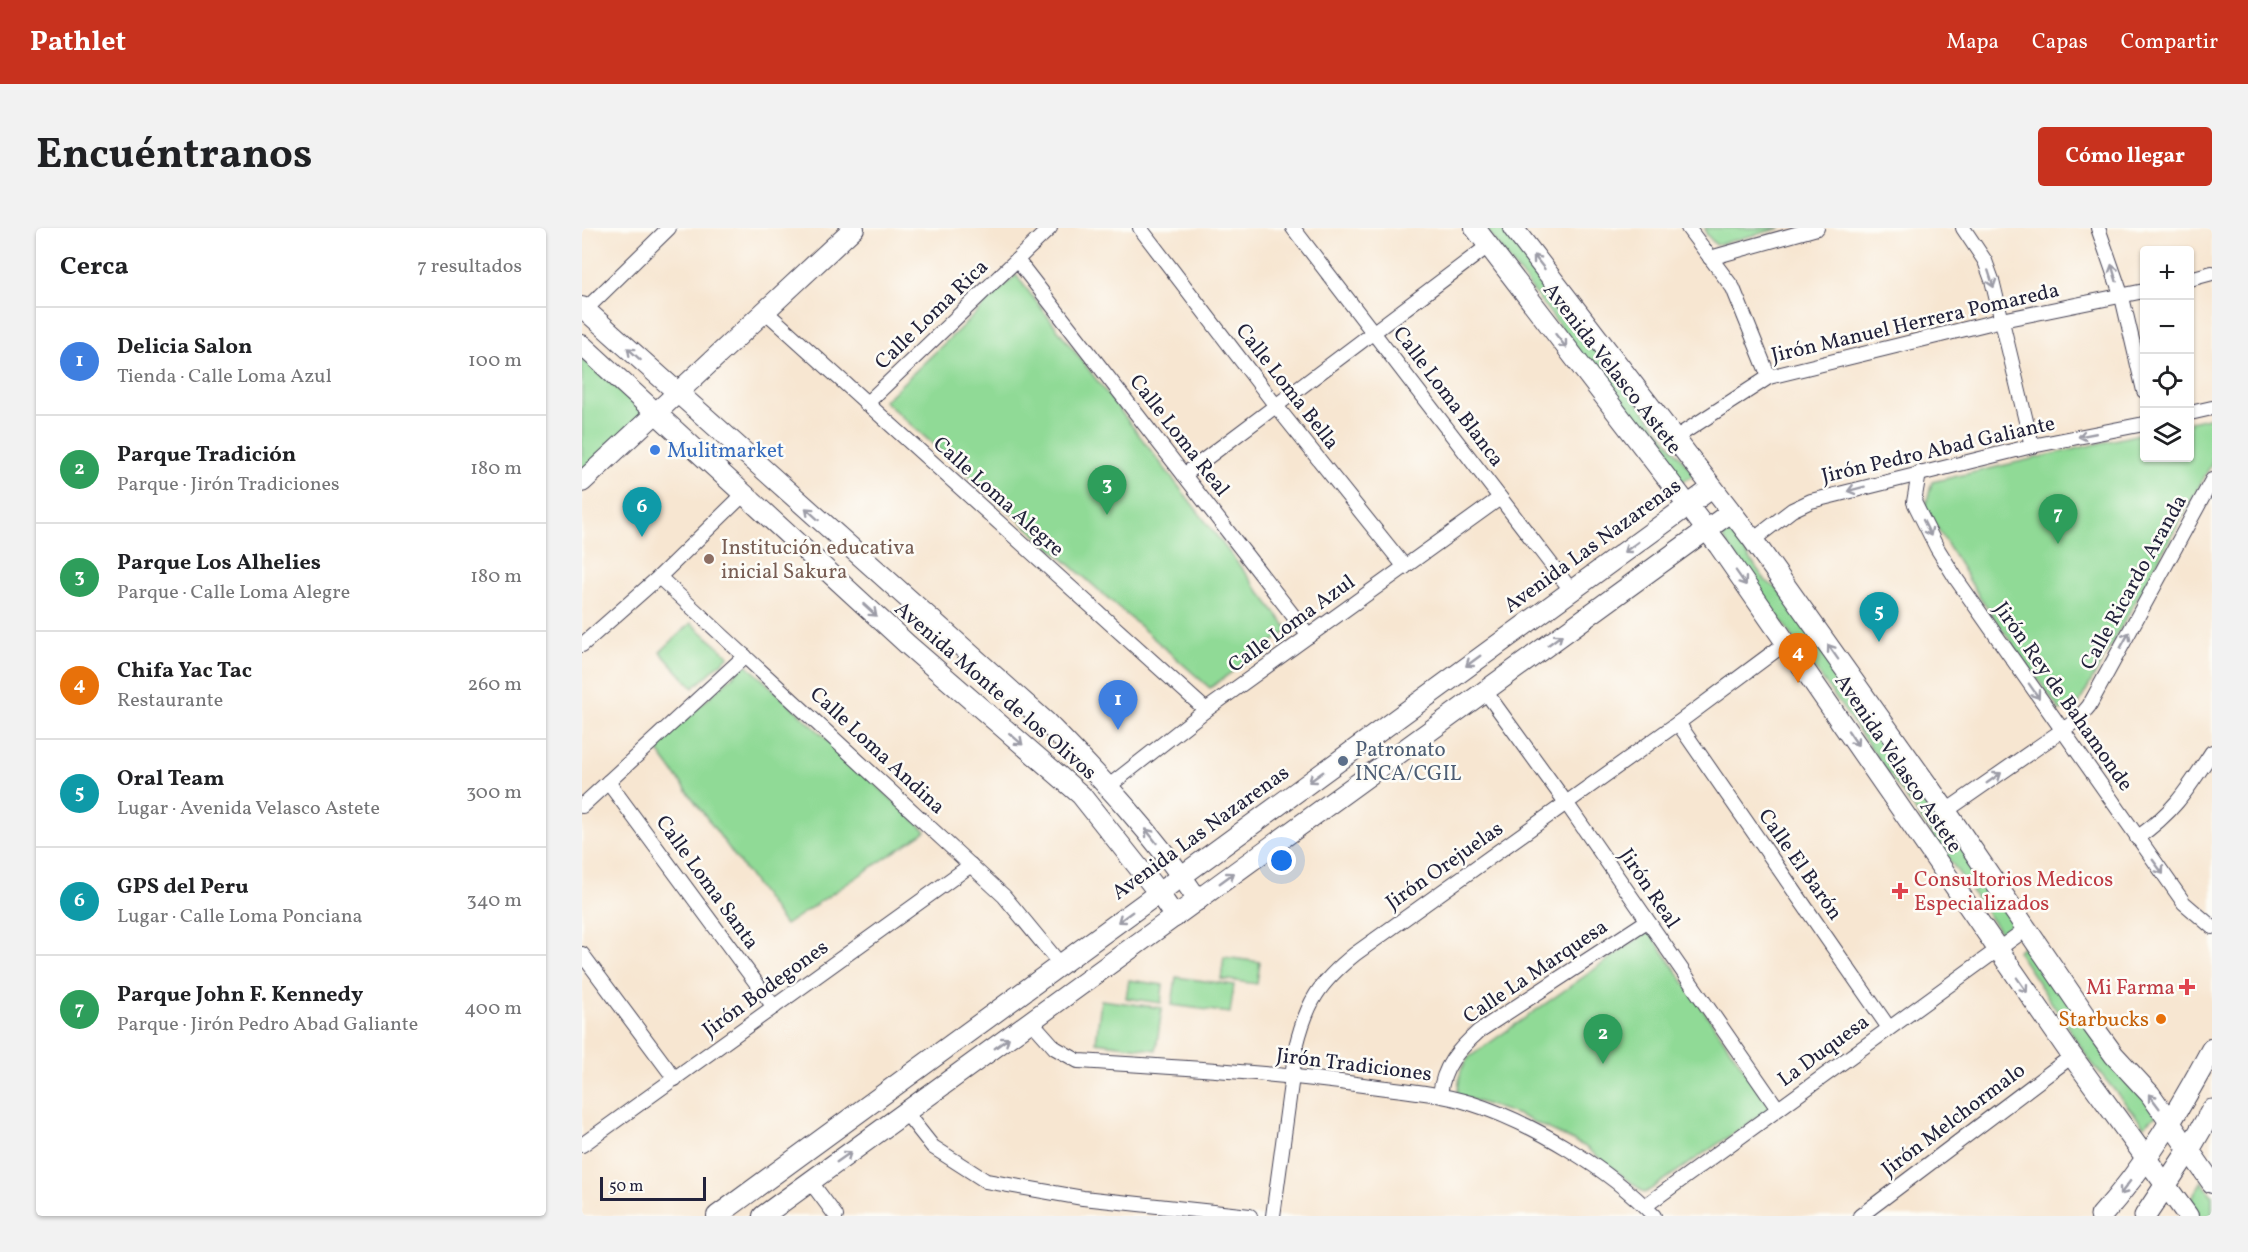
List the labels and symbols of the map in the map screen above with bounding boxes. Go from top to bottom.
street label: Calle Loma Rica [869,253,995,377]
one-way arrow [1532,254,1545,270]
one-way arrow [2108,264,2119,283]
one-way arrow [1986,269,1997,288]
street label: Jirón Manuel Herrera Pomareda [1769,276,2062,371]
street label: Avenida Velasco Astete [1536,277,1688,461]
street label: Calle Loma Bella [1228,318,1345,456]
street label: Calle Loma Blanca [1385,321,1510,473]
one-way arrow [1555,333,1568,349]
one-way arrow [627,347,642,361]
street label: Calle Loma Real [1122,369,1236,503]
street label: Jirón Pedro Abad Galiante [1819,409,2058,491]
street label: Calle Loma Alegre [926,430,1070,564]
one-way arrow [2078,430,2097,441]
place label: Mulitmarket [667,437,784,466]
marker: Mulitmarket [648,443,662,457]
pin: 3 [1088,466,1126,515]
street label: Avenida Las Nazarenas [1498,472,1688,621]
one-way arrow [1847,484,1866,495]
pin: 6 [622,488,662,537]
street label: Calle Ricardo Aranda [2074,490,2195,676]
pin: 7 [2038,494,2078,544]
one-way arrow [805,507,820,521]
one-way arrow [1921,519,1933,537]
place label: Institución educativa inicial Sakura [721,534,915,587]
one-way arrow [1623,541,1639,553]
marker: Institución educativa inicial Sakura [702,552,716,566]
street label: Calle Loma Azul [1222,568,1361,680]
one-way arrow [1735,569,1748,585]
pin: 5 [1860,592,1898,642]
street label: Avenida Monte de los Olivos [888,595,1102,787]
street label: Jirón Rey de Bahamonde [1986,596,2139,797]
one-way arrow [862,603,877,617]
one-way arrow [2120,631,2131,649]
one-way arrow [1547,634,1563,646]
pin: 4 [1778,634,1818,683]
one-way arrow [1827,645,1839,661]
one-way arrow [1465,655,1481,668]
street label: Avenida Velasco Astete [1827,669,1969,859]
pin: 1 [1098,680,1138,730]
street label: Calle Loma Andina [803,681,951,822]
one-way arrow [2028,682,2040,698]
one-way arrow [1847,729,1859,745]
one-way arrow [1008,732,1024,745]
place label: Patronato INCA/CGIL [1355,736,1462,789]
marker: Patronato INCA/CGIL [1336,754,1350,768]
street label: Avenida Las Nazarenas [1106,759,1296,908]
one-way arrow [1308,771,1324,783]
one-way arrow [1986,772,2002,784]
street label: Calle El Barón [1751,803,1849,926]
street label: Calle Loma Santa [648,810,765,956]
street label: Jirón Orejuelas [1380,815,1510,918]
one-way arrow [1145,828,1157,844]
street label: Jirón Real [1611,843,1686,934]
your location [1267,846,1296,875]
one-way arrow [2152,859,2164,875]
place label: Consultorios Medicos Especializados [1914,866,2113,919]
one-way arrow [1219,872,1235,884]
marker: Consultorios Medicos Especializados [1891,882,1909,900]
one-way arrow [1117,911,1133,923]
street label: Calle La Marquesa [1458,913,1614,1031]
street label: Jirón Bodegones [697,934,835,1045]
place label: Mi Farma [2086,974,2175,1003]
one-way arrow [2016,976,2028,993]
marker: Mi Farma [2180,980,2194,994]
place label: Starbucks [2058,1006,2149,1035]
street label: La Duquesa [1772,1008,1875,1094]
marker: Starbucks [2154,1012,2168,1026]
pin: 2 [1584,1014,1622,1064]
one-way arrow [993,1036,1009,1049]
street label: Jirón Tradiciones [1274,1042,1433,1089]
street label: Jirón Melchormalo [1876,1057,2032,1184]
one-way arrow [2148,1093,2161,1109]
one-way arrow [836,1151,852,1163]
scale bar [600,1174,706,1202]
one-way arrow [2118,1180,2131,1196]

